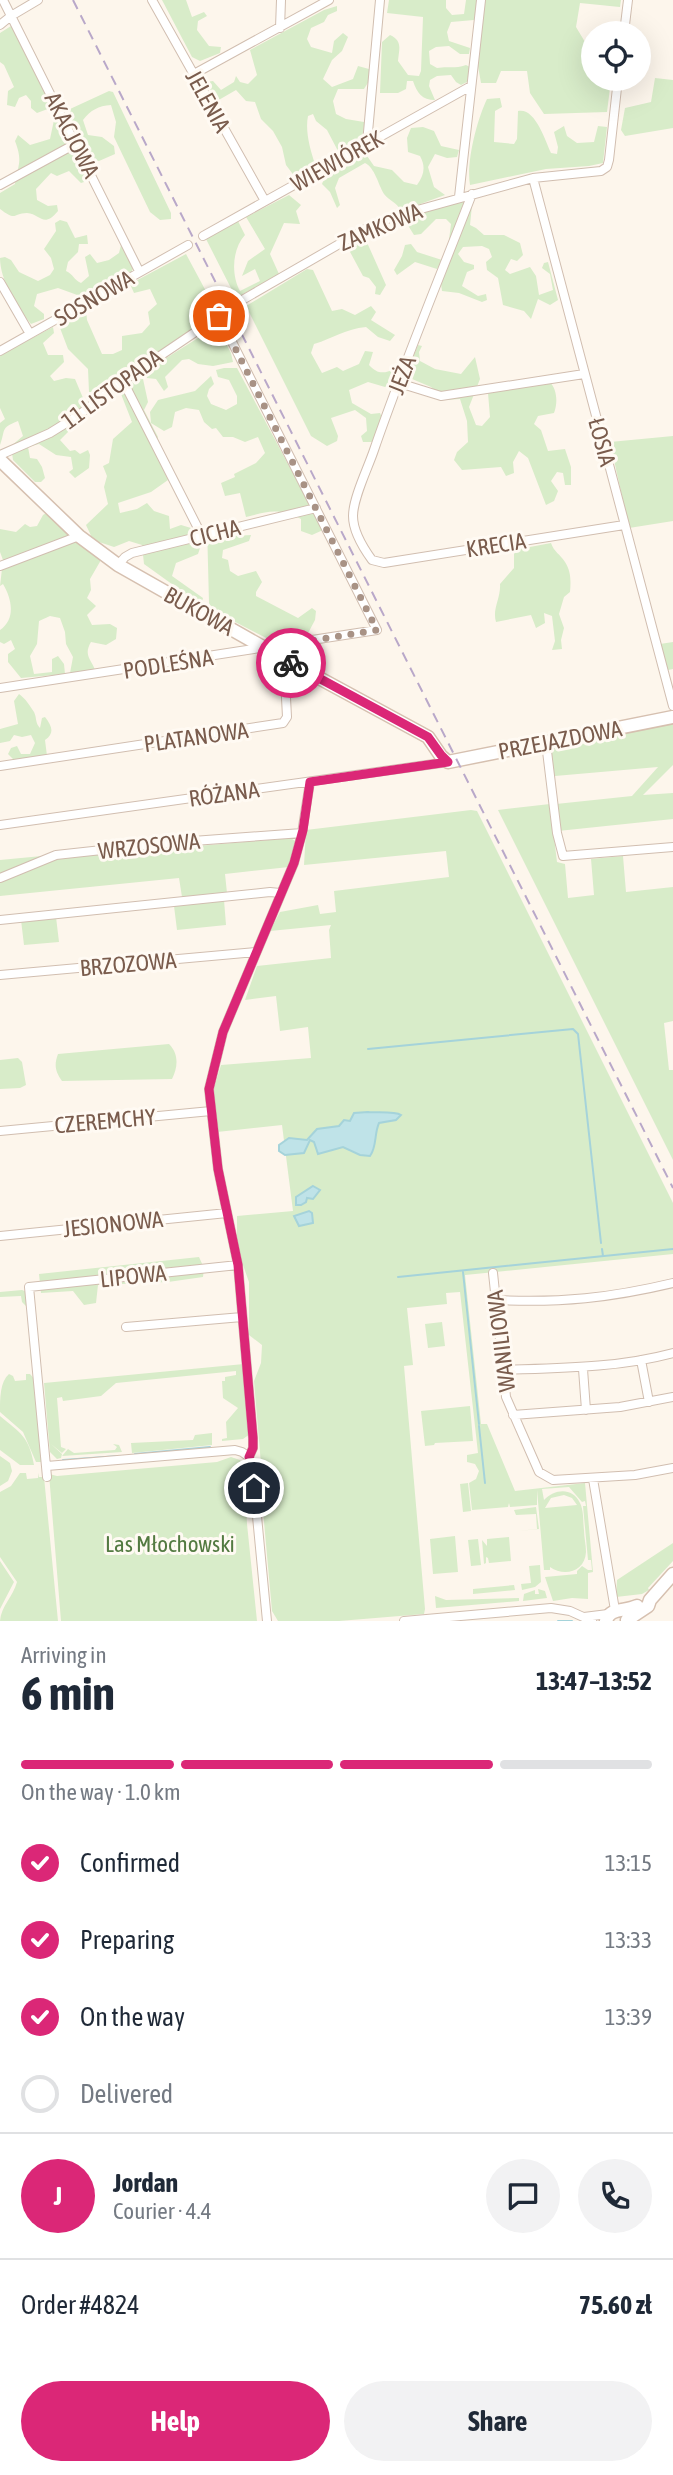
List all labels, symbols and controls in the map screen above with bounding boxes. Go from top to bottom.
map controls [581,21,651,91]
button: locate [581,21,651,91]
street label: JELENIA [180,66,236,137]
street label: AKACJOWA [39,88,105,183]
street label: WIEWIÓREK [287,125,388,197]
street label: ZAMKOWA [334,198,426,256]
street label: SOSNOWA [50,265,139,331]
pin [189,286,249,346]
icon: bag [200,297,238,335]
street label: 11 LISTOPADA [57,343,168,434]
street label: JEŻA [383,352,421,398]
street label: ŁOSIA [583,415,621,470]
street label: CICHA [187,514,244,552]
street label: KRECIA [464,527,528,563]
street label: BUKOWA [160,581,239,641]
courier [256,628,326,698]
street label: PODLEŚNA [121,644,216,684]
icon: bike [272,644,310,682]
street label: PRZEJAZDOWA [496,715,625,765]
street label: PLATANOWA [142,717,251,757]
street label: RÓŻANA [187,776,262,812]
street label: WRZOSOWA [97,828,202,864]
street label: BRZOZOWA [79,947,178,981]
street label: CZEREMCHY [53,1104,157,1138]
street label: JESIONOWA [62,1206,165,1242]
street label: LIPOWA [98,1260,168,1292]
street label: WANILIOWA [482,1288,520,1393]
pin [224,1458,284,1518]
icon: home [235,1469,273,1507]
park label: Las Młochowski [105,1531,235,1557]
text: Arriving in [21,1642,107,1668]
text: 13:47–13:52 [536,1666,652,1696]
text: 6 min [21,1667,115,1720]
text: On the way · 1.0 km [21,1779,181,1805]
icon: check [21,1844,59,1882]
text: Confirmed [80,1848,180,1878]
text: 13:15 [605,1850,652,1876]
icon: check [21,1921,59,1959]
text: Preparing [80,1925,174,1955]
text: 13:33 [605,1927,652,1953]
icon: check [21,1998,59,2036]
text: On the way [80,2002,185,2032]
text: 13:39 [605,2004,652,2030]
text: Delivered [80,2079,173,2109]
button: chat [486,2159,560,2233]
button: phone [578,2159,652,2233]
text: Jordan [113,2168,178,2198]
text: J [54,2181,62,2211]
text: Courier · 4.4 [113,2198,212,2224]
text: Order #4824 [21,2290,140,2320]
text: 75.60 zł [579,2290,652,2320]
button: Help [21,2381,330,2461]
button: Share [344,2381,652,2461]

